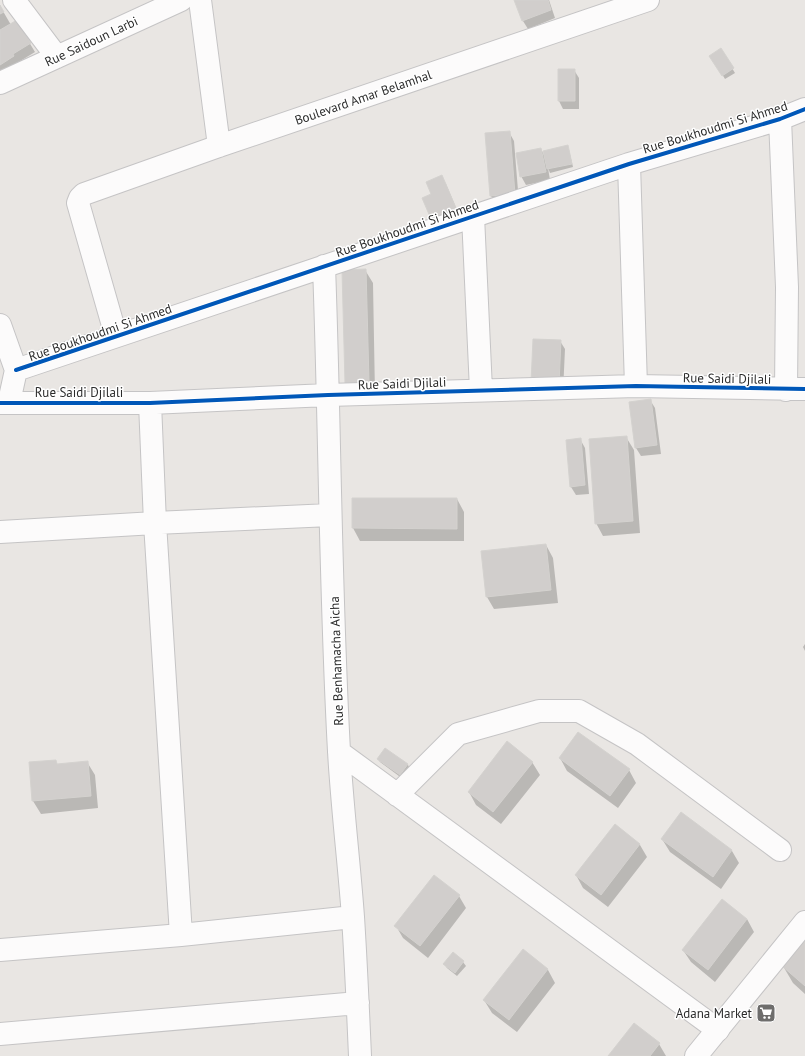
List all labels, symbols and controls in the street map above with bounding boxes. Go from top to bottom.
street label: Rue Saidoun Larbi [42,12,141,70]
street label: Boulevard Amar Belamhal [292,66,434,129]
street label: Rue Boukhoudmi Si Ahmed [641,97,790,158]
street label: Rue Boukhoudmi Si Ahmed [333,196,481,261]
street label: Rue Boukhoudmi Si Ahmed [26,300,174,365]
street label: Rue Saidi Djilali [683,369,771,388]
street label: Rue Saidi Djilali [358,373,447,394]
street label: Rue Saidi Djilali [35,384,123,401]
street label: Rue Benhamacha Aicha [326,596,347,726]
supermarket icon: Adana Market [755,1002,777,1024]
place label: Adana Market [676,1005,753,1022]

